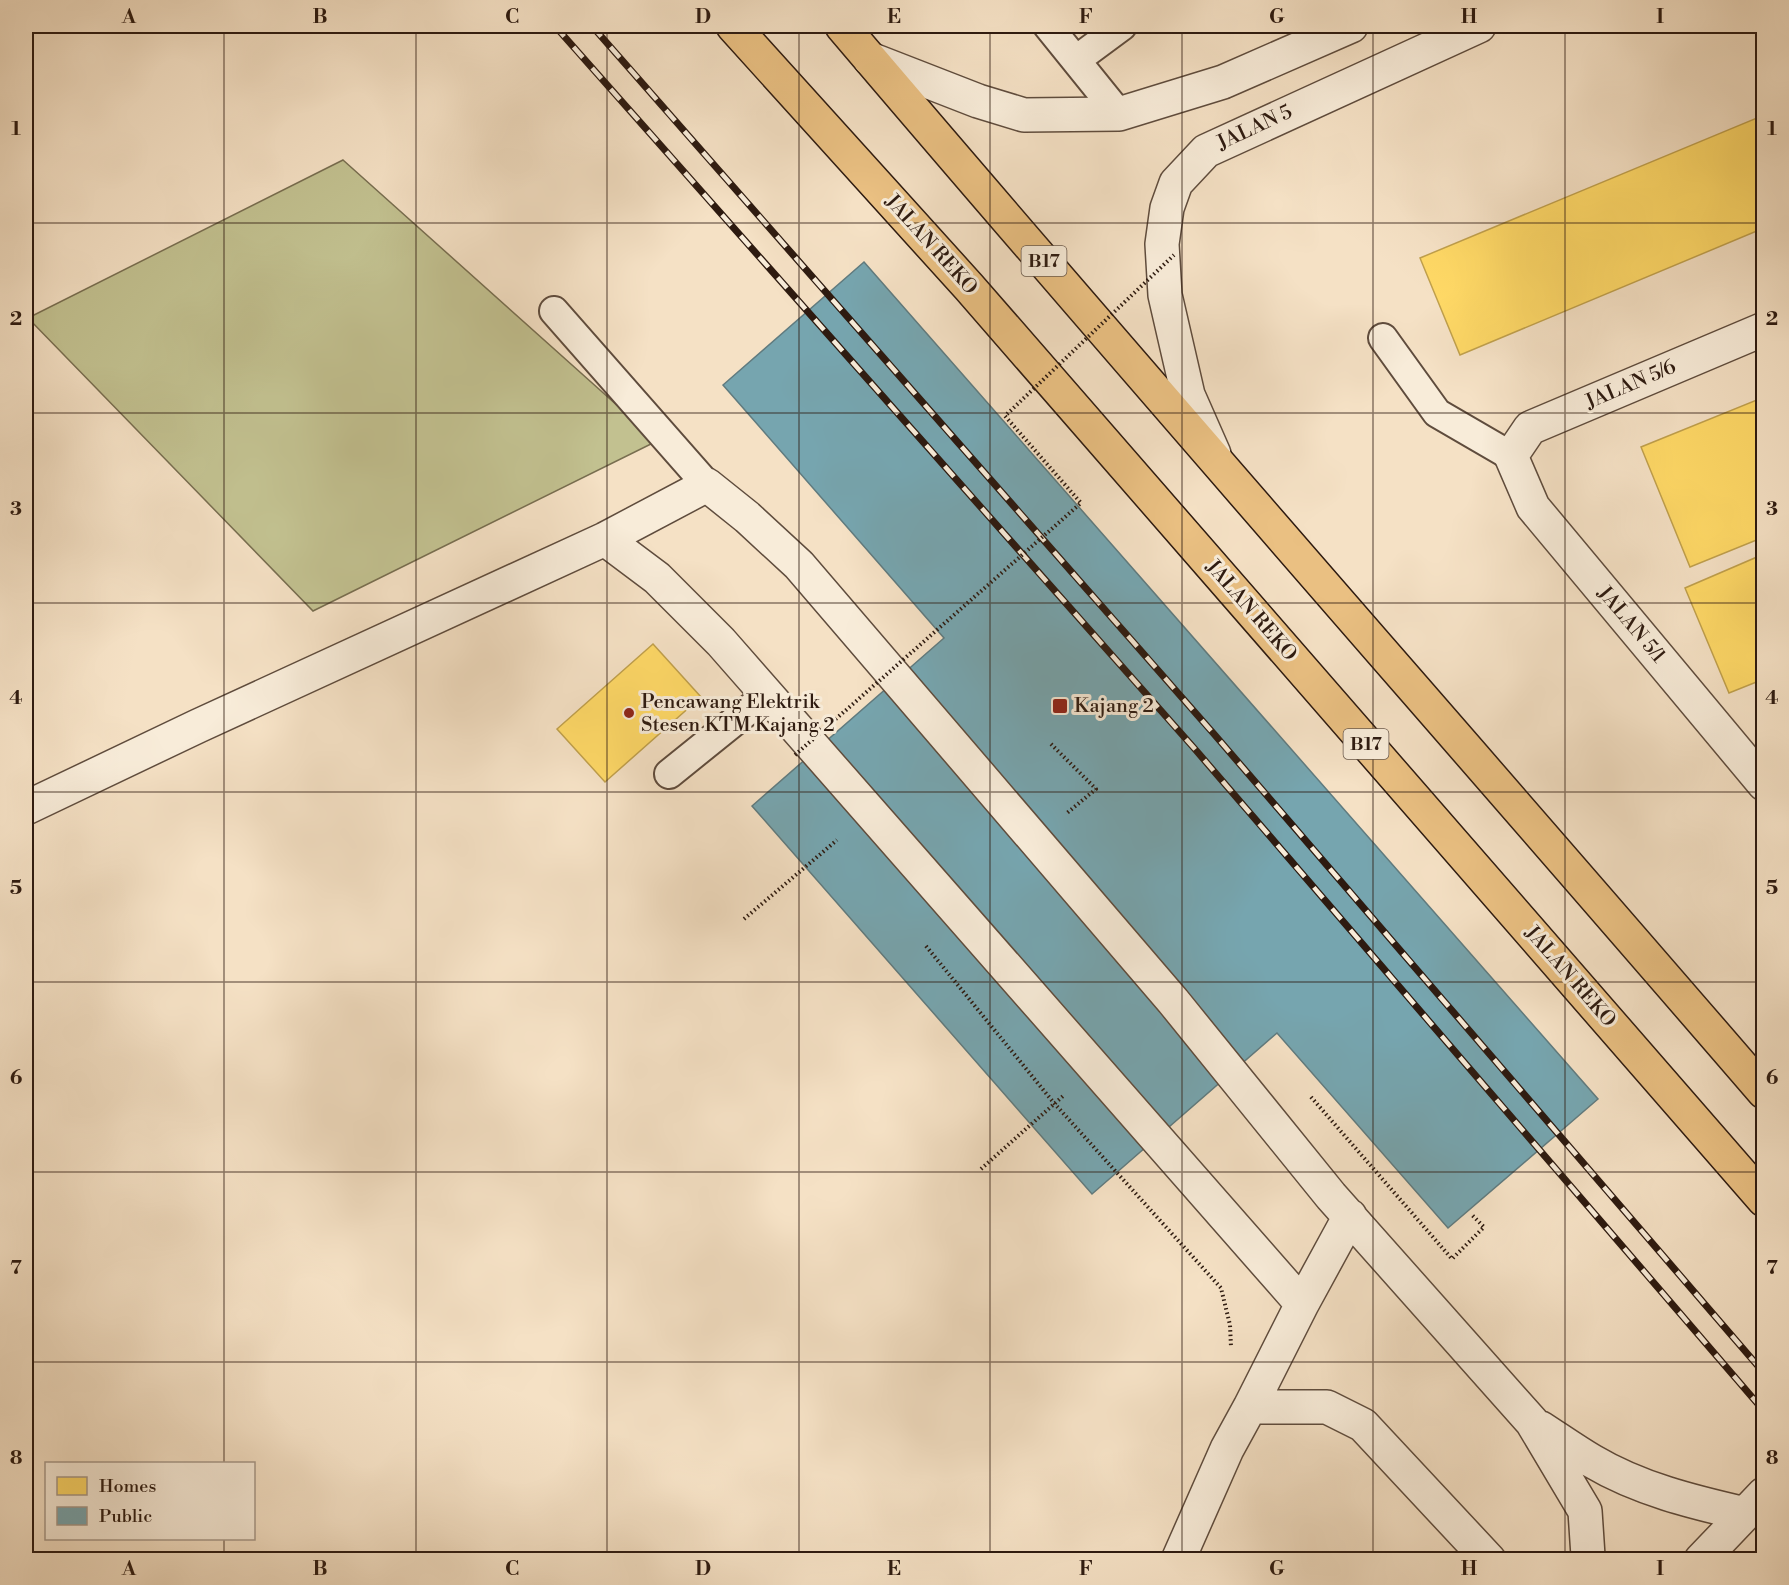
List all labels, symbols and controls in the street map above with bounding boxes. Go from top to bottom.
text: A [121,5,137,30]
text: B [312,5,328,30]
text: C [505,5,519,30]
text: D [695,5,711,30]
text: E [887,5,901,30]
text: F [1079,5,1093,30]
text: G [1269,5,1285,30]
text: H [1461,5,1478,30]
text: I [1656,5,1664,30]
street label: JALAN 5 [1213,100,1296,157]
text: 1 [11,117,21,142]
text: 1 [1767,117,1777,142]
street label: JALAN REKO [879,189,982,300]
road number: B17 [1022,246,1066,276]
text: 2 [10,307,22,332]
text: 2 [1766,307,1778,332]
street label: JALAN 5/6 [1581,355,1680,416]
text: 3 [10,497,22,522]
text: 3 [1766,497,1778,522]
street label: JALAN REKO [1200,554,1302,667]
street label: JALAN 5/1 [1591,581,1670,669]
text: 4 [9,686,23,711]
text: 4 [1765,686,1779,711]
place label: Pencawang Elektrik Stesen KTM Kajang 2 [641,690,835,738]
place label: Kajang 2 [1074,694,1154,719]
marker: Kajang 2 [1051,697,1069,715]
marker: Pencawang Elektrik Stesen KTM Kajang 2 [622,706,636,720]
road number: B17 [1344,729,1388,759]
text: 5 [10,876,22,901]
text: 5 [1766,876,1778,901]
street label: JALAN REKO [1519,920,1621,1033]
text: 6 [10,1066,23,1091]
text: 6 [1766,1066,1779,1091]
text: 7 [10,1256,22,1281]
text: 7 [1766,1256,1778,1281]
text: 8 [10,1446,23,1471]
text: 8 [1766,1446,1779,1471]
legend [45,1462,255,1540]
text: Homes [99,1475,156,1498]
text: Public [99,1505,152,1528]
text: A [121,1557,137,1582]
text: B [312,1557,328,1582]
text: C [505,1557,519,1582]
text: D [695,1557,711,1582]
text: E [887,1557,901,1582]
text: F [1079,1557,1093,1582]
text: G [1269,1557,1285,1582]
text: H [1461,1557,1478,1582]
text: I [1656,1557,1664,1582]

